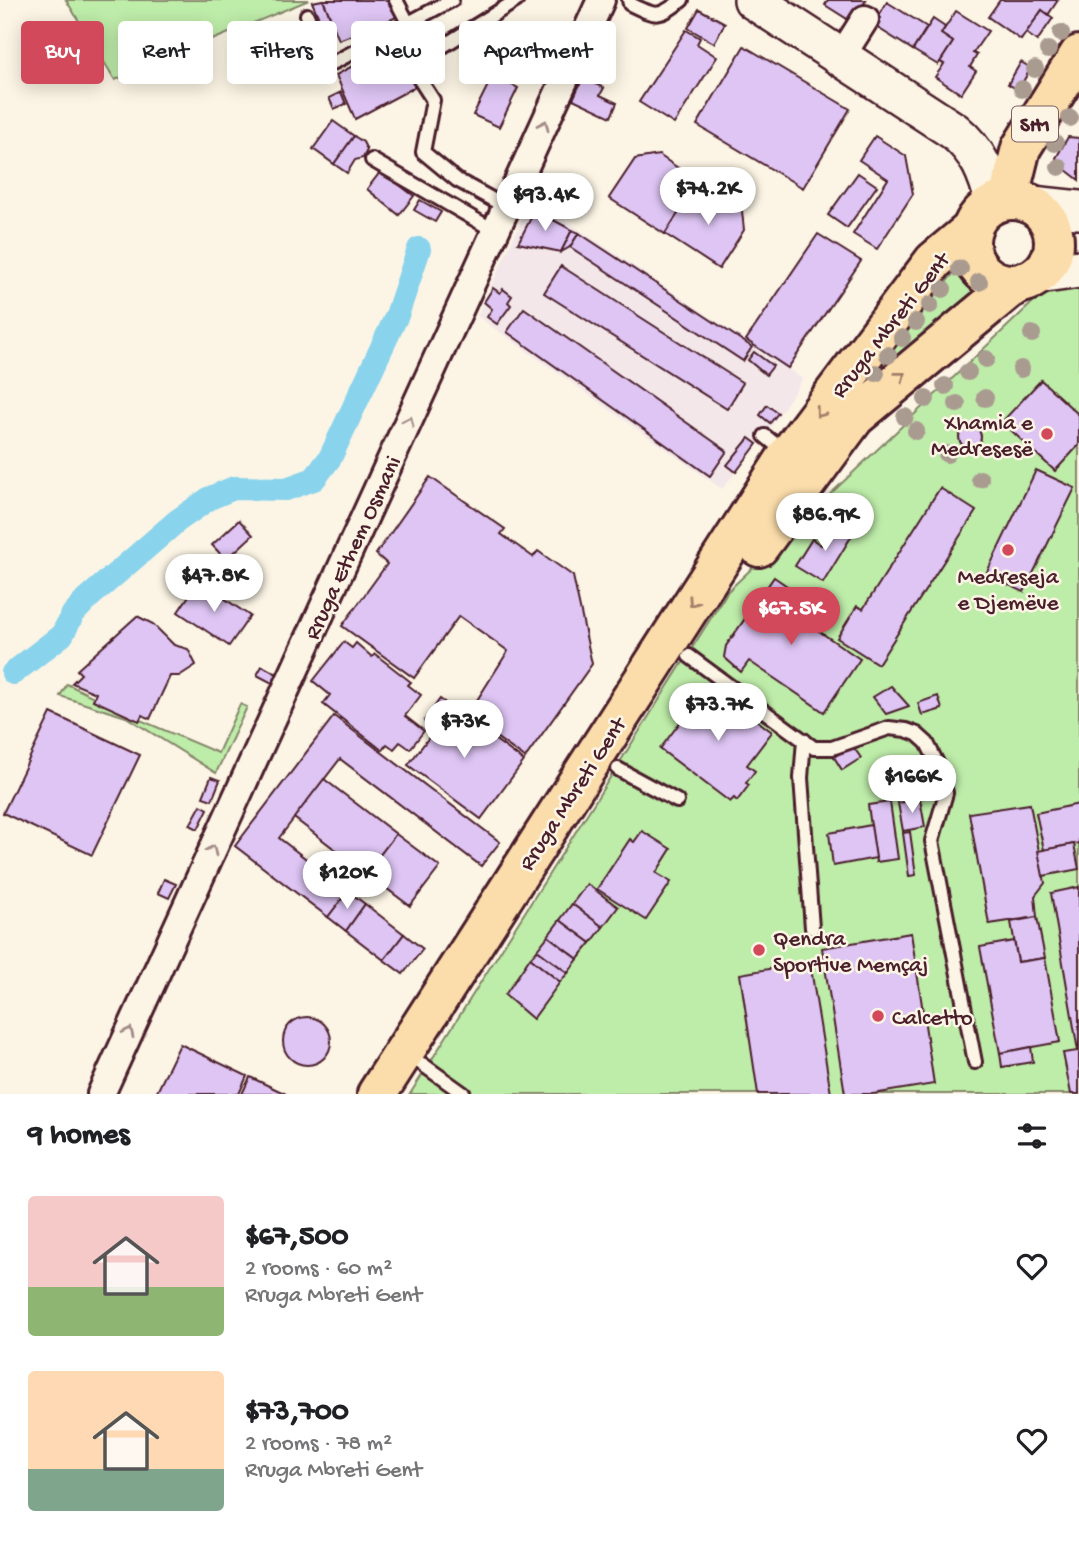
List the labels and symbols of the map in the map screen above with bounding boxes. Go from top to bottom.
road number: SH1 [1012,106,1058,142]
one-way arrow [536,119,550,132]
pin: $74.2K [651,168,765,227]
pin: $93.4K [488,174,602,233]
street label: Rruga Mbreti Gent [827,247,958,404]
one-way arrow [894,372,906,385]
one-way arrow [816,405,829,418]
place label: Xhamia e Medresesë [931,411,1034,464]
one-way arrow [400,416,414,428]
marker: Xhamia e Medresesë [1039,426,1055,442]
street label: Rruga Ethem Osmani [300,452,409,645]
pin: $86.9K [768,494,882,553]
marker: Medreseja e Djemëve [1000,542,1016,558]
pin: $47.8K [157,554,271,614]
place label: Medreseja e Djemëve [957,565,1060,618]
pin: $67.5K [734,588,848,647]
one-way arrow [689,594,702,607]
pin: $73.7K [661,684,775,743]
pin: $73K [423,700,505,760]
street label: Rruga Mbreti Gent [514,712,634,876]
pin: $166K [863,756,961,815]
one-way arrow [204,845,218,857]
pin: $120K [298,852,396,911]
place label: Qendra Sportive Memçaj [773,927,928,980]
marker: Qendra Sportive Memçaj [751,942,767,958]
place label: Calcetto [892,1006,973,1033]
marker: Calcetto [870,1008,886,1024]
one-way arrow [121,1027,135,1039]

